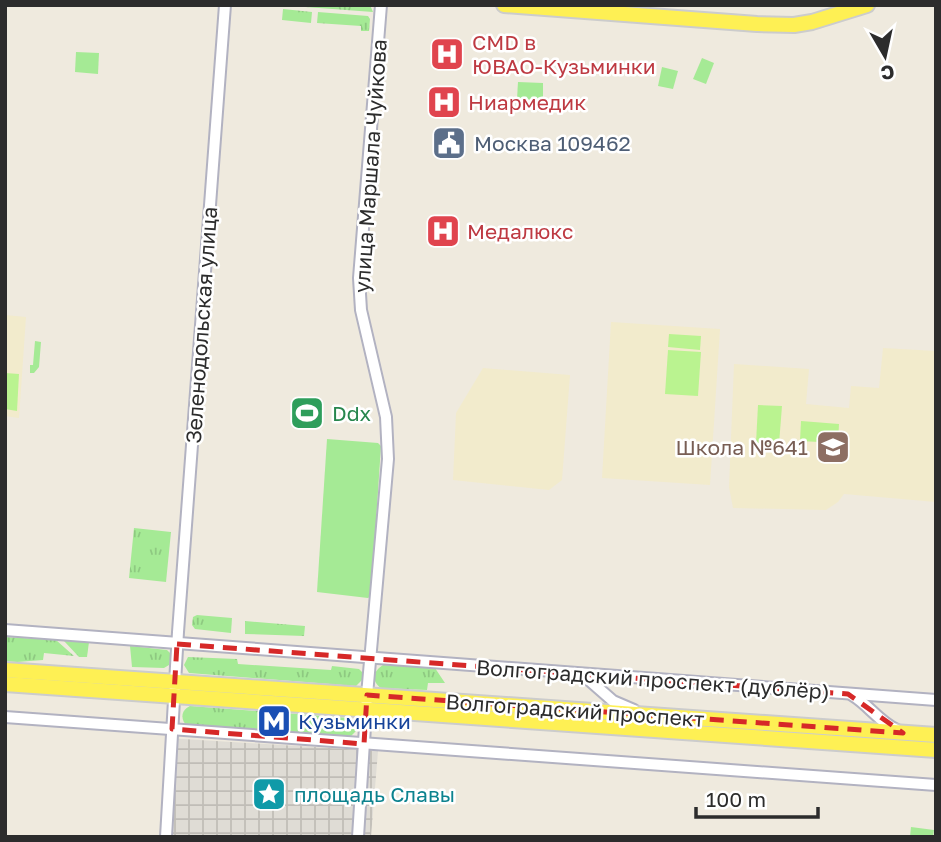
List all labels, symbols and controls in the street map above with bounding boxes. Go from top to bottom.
north arrow [850,21,920,91]
place label: CMD в ЮВАО-Кузьминки [472,29,656,79]
hospital icon: CMD в ЮВАО-Кузьминки [428,35,466,73]
street label: улица Маршала Чуйкова [348,38,392,294]
text: С [879,61,896,86]
hospital icon: Ниармедик [425,83,463,121]
place label: Ниармедик [468,89,586,115]
public building icon: Москва 109462 [430,124,468,162]
place label: Москва 109462 [474,130,631,156]
street label: Зеленодольская улица [180,206,222,444]
hospital icon: Медалюкс [424,212,462,250]
place label: Медалюкс [467,218,573,244]
sports icon: Ddx [288,394,326,432]
place label: Ddx [332,400,372,426]
school or university icon: Школа №641 [814,428,852,466]
place label: Школа №641 [675,434,808,460]
street label: Волгоградский проспект (дублёр) [475,654,831,704]
street label: Волгоградский проспект [445,688,705,732]
metro station icon: Кузьминки [255,702,293,740]
place label: Кузьминки [298,708,411,734]
place icon: площадь Славы [250,775,288,813]
scale bar [696,776,818,820]
place label: площадь Славы [294,781,455,807]
text: 100 m [706,786,766,812]

